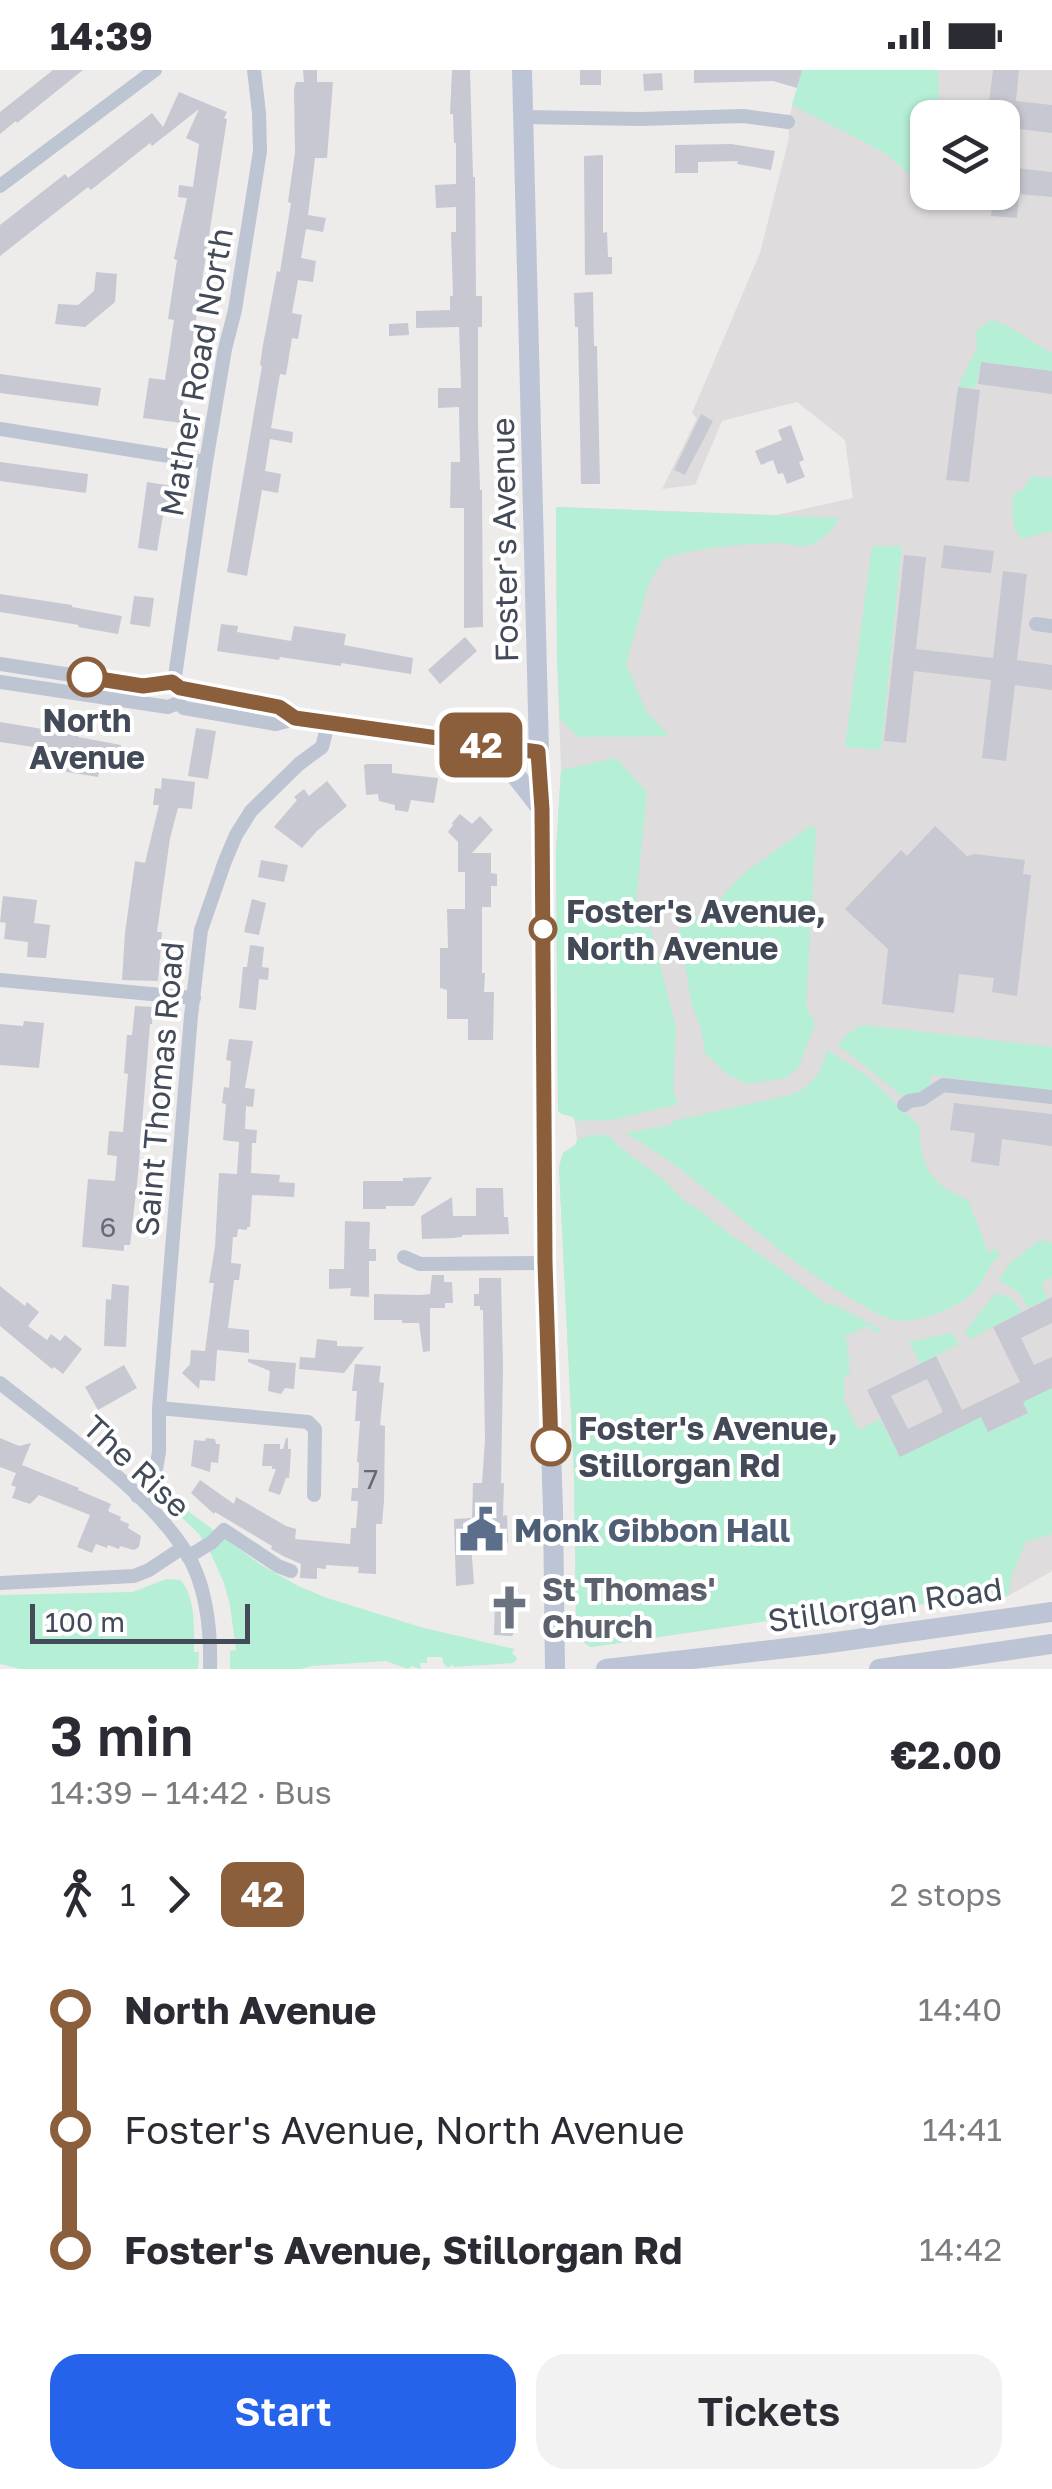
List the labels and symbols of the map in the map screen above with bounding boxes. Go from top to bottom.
street label: Mather Road North [152,225,240,519]
street label: Foster's Avenue [483,417,525,663]
marker: North Avenue [68,658,106,696]
place label: North Avenue [29,701,145,776]
line badge: 42 [436,712,526,778]
place label: Foster's Avenue, North Avenue [566,892,826,967]
marker: Foster's Avenue, North Avenue [530,916,556,942]
street label: Saint Thomas Road [127,940,191,1238]
house number: 6 [100,1210,116,1243]
street label: The Rise [76,1407,198,1525]
place label: Foster's Avenue, Stillorgan Rd [578,1409,838,1484]
marker: Foster's Avenue, Stillorgan Rd [532,1427,570,1465]
house number: 7 [364,1462,378,1495]
public building icon: Monk Gibbon Hall [457,1506,505,1554]
place label: Monk Gibbon Hall [514,1511,790,1549]
street label: Stillorgan Road [765,1569,1005,1639]
place label: St Thomas' Church [542,1570,715,1645]
church icon: St Thomas' Church [485,1583,533,1631]
scale bar [30,1599,250,1644]

